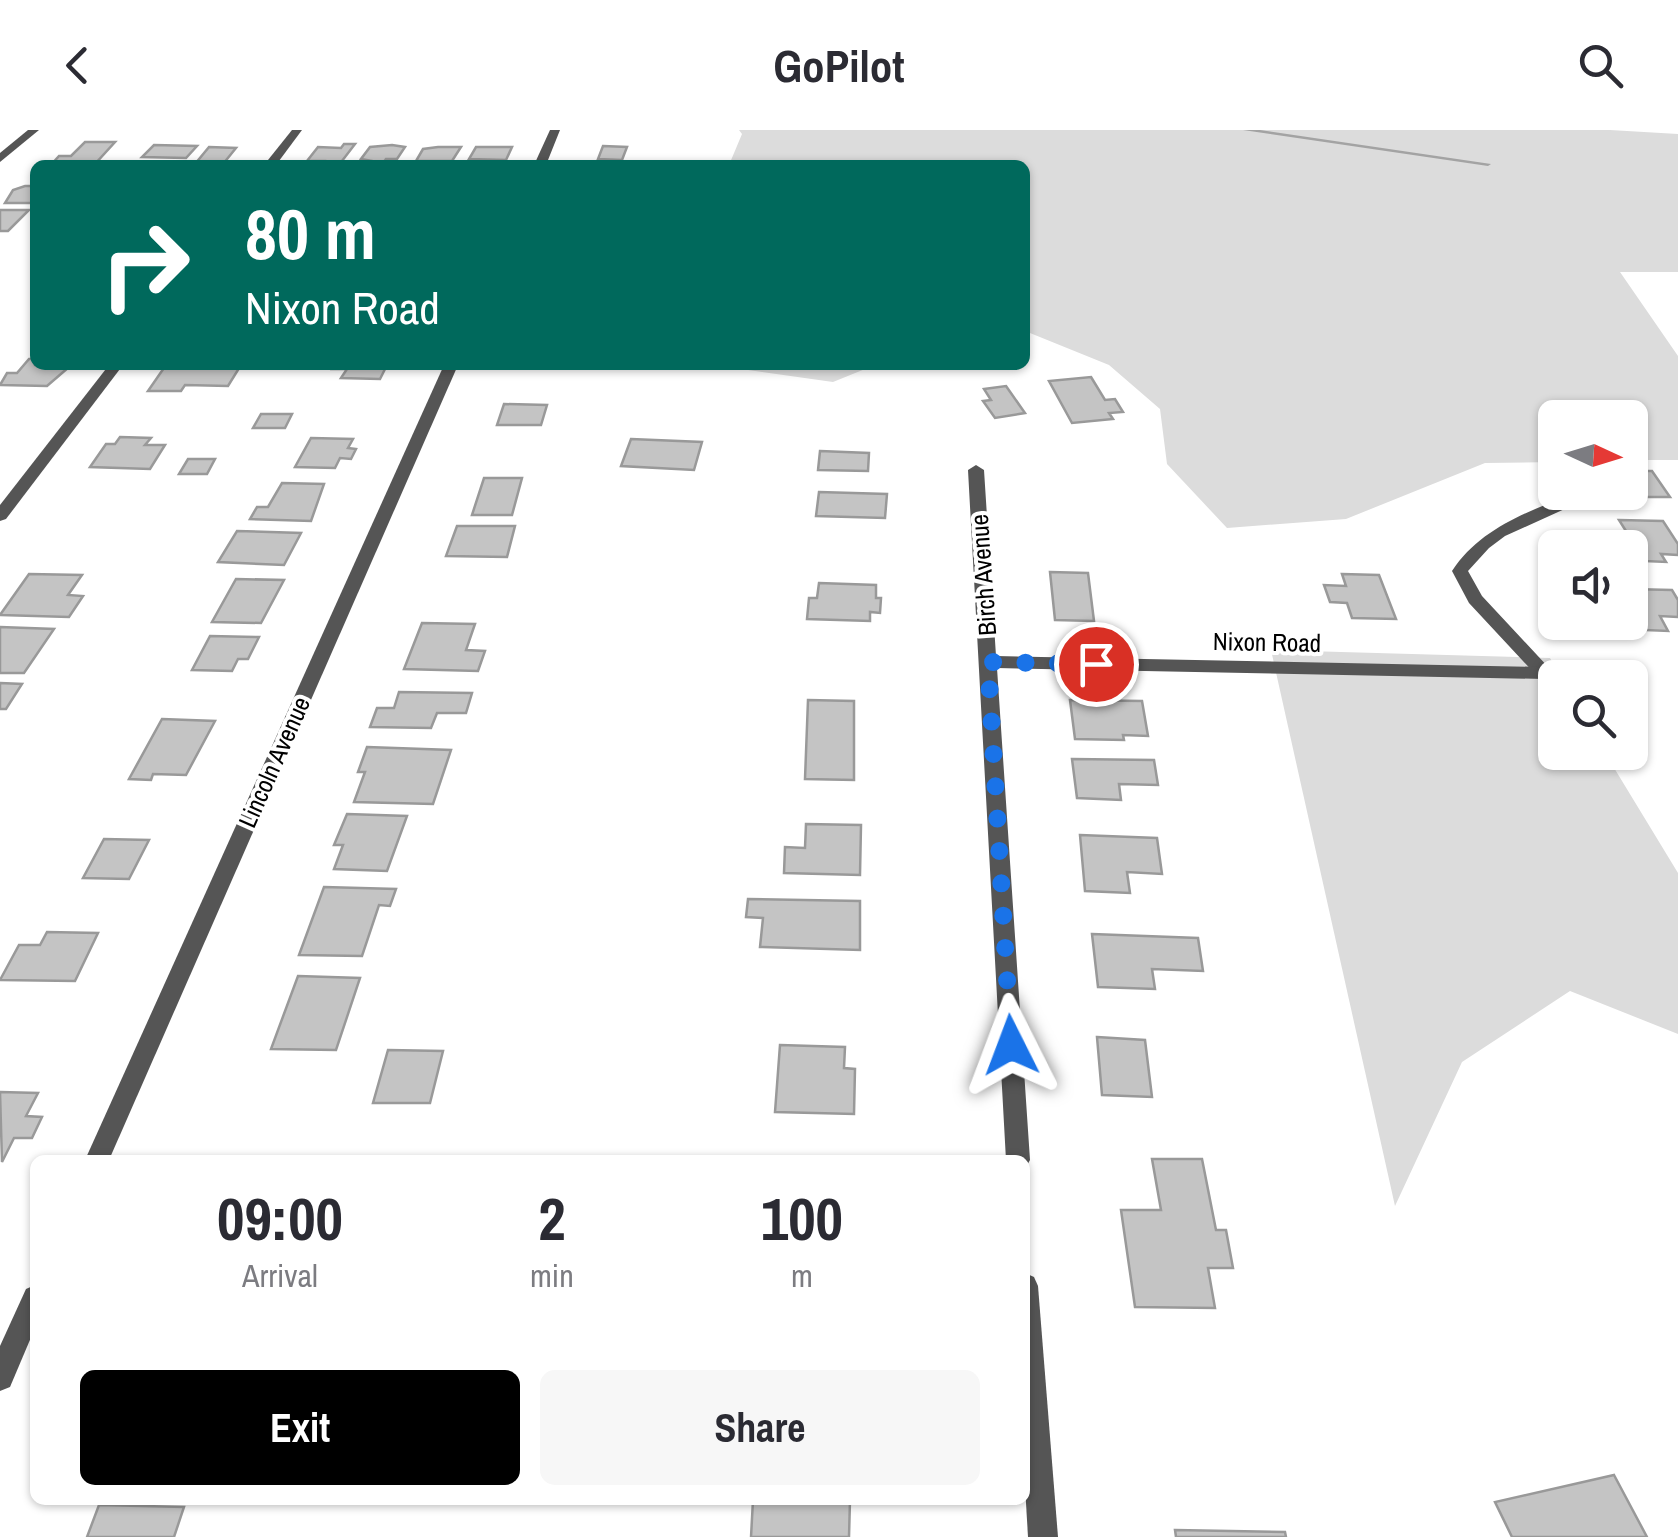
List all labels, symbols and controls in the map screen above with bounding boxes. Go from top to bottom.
text: GoPilot [773,35,905,96]
icon: back [50,38,105,93]
icon: search [1573,38,1628,93]
text: 80 m [245,187,376,281]
icon: right [80,200,210,330]
text: Nixon Road [245,277,440,338]
north arrow [1538,400,1648,510]
map controls [1538,400,1648,770]
street label: Birch Avenue [962,513,1004,637]
button: sound [1538,530,1648,640]
pin [1054,622,1139,707]
street label: Nixon Road [1213,624,1321,660]
icon: arrive [1069,637,1124,692]
button: search [1538,660,1648,770]
street label: Lincoln Avenue [230,691,318,833]
position arrow [959,993,1063,1097]
text: 09:00 [217,1178,343,1259]
text: 2 [538,1178,566,1259]
text: 100 [761,1178,843,1259]
text: Arrival [242,1254,318,1297]
text: min [530,1254,574,1297]
text: m [791,1254,813,1297]
button: Exit [80,1370,520,1485]
button: Share [540,1370,980,1485]

